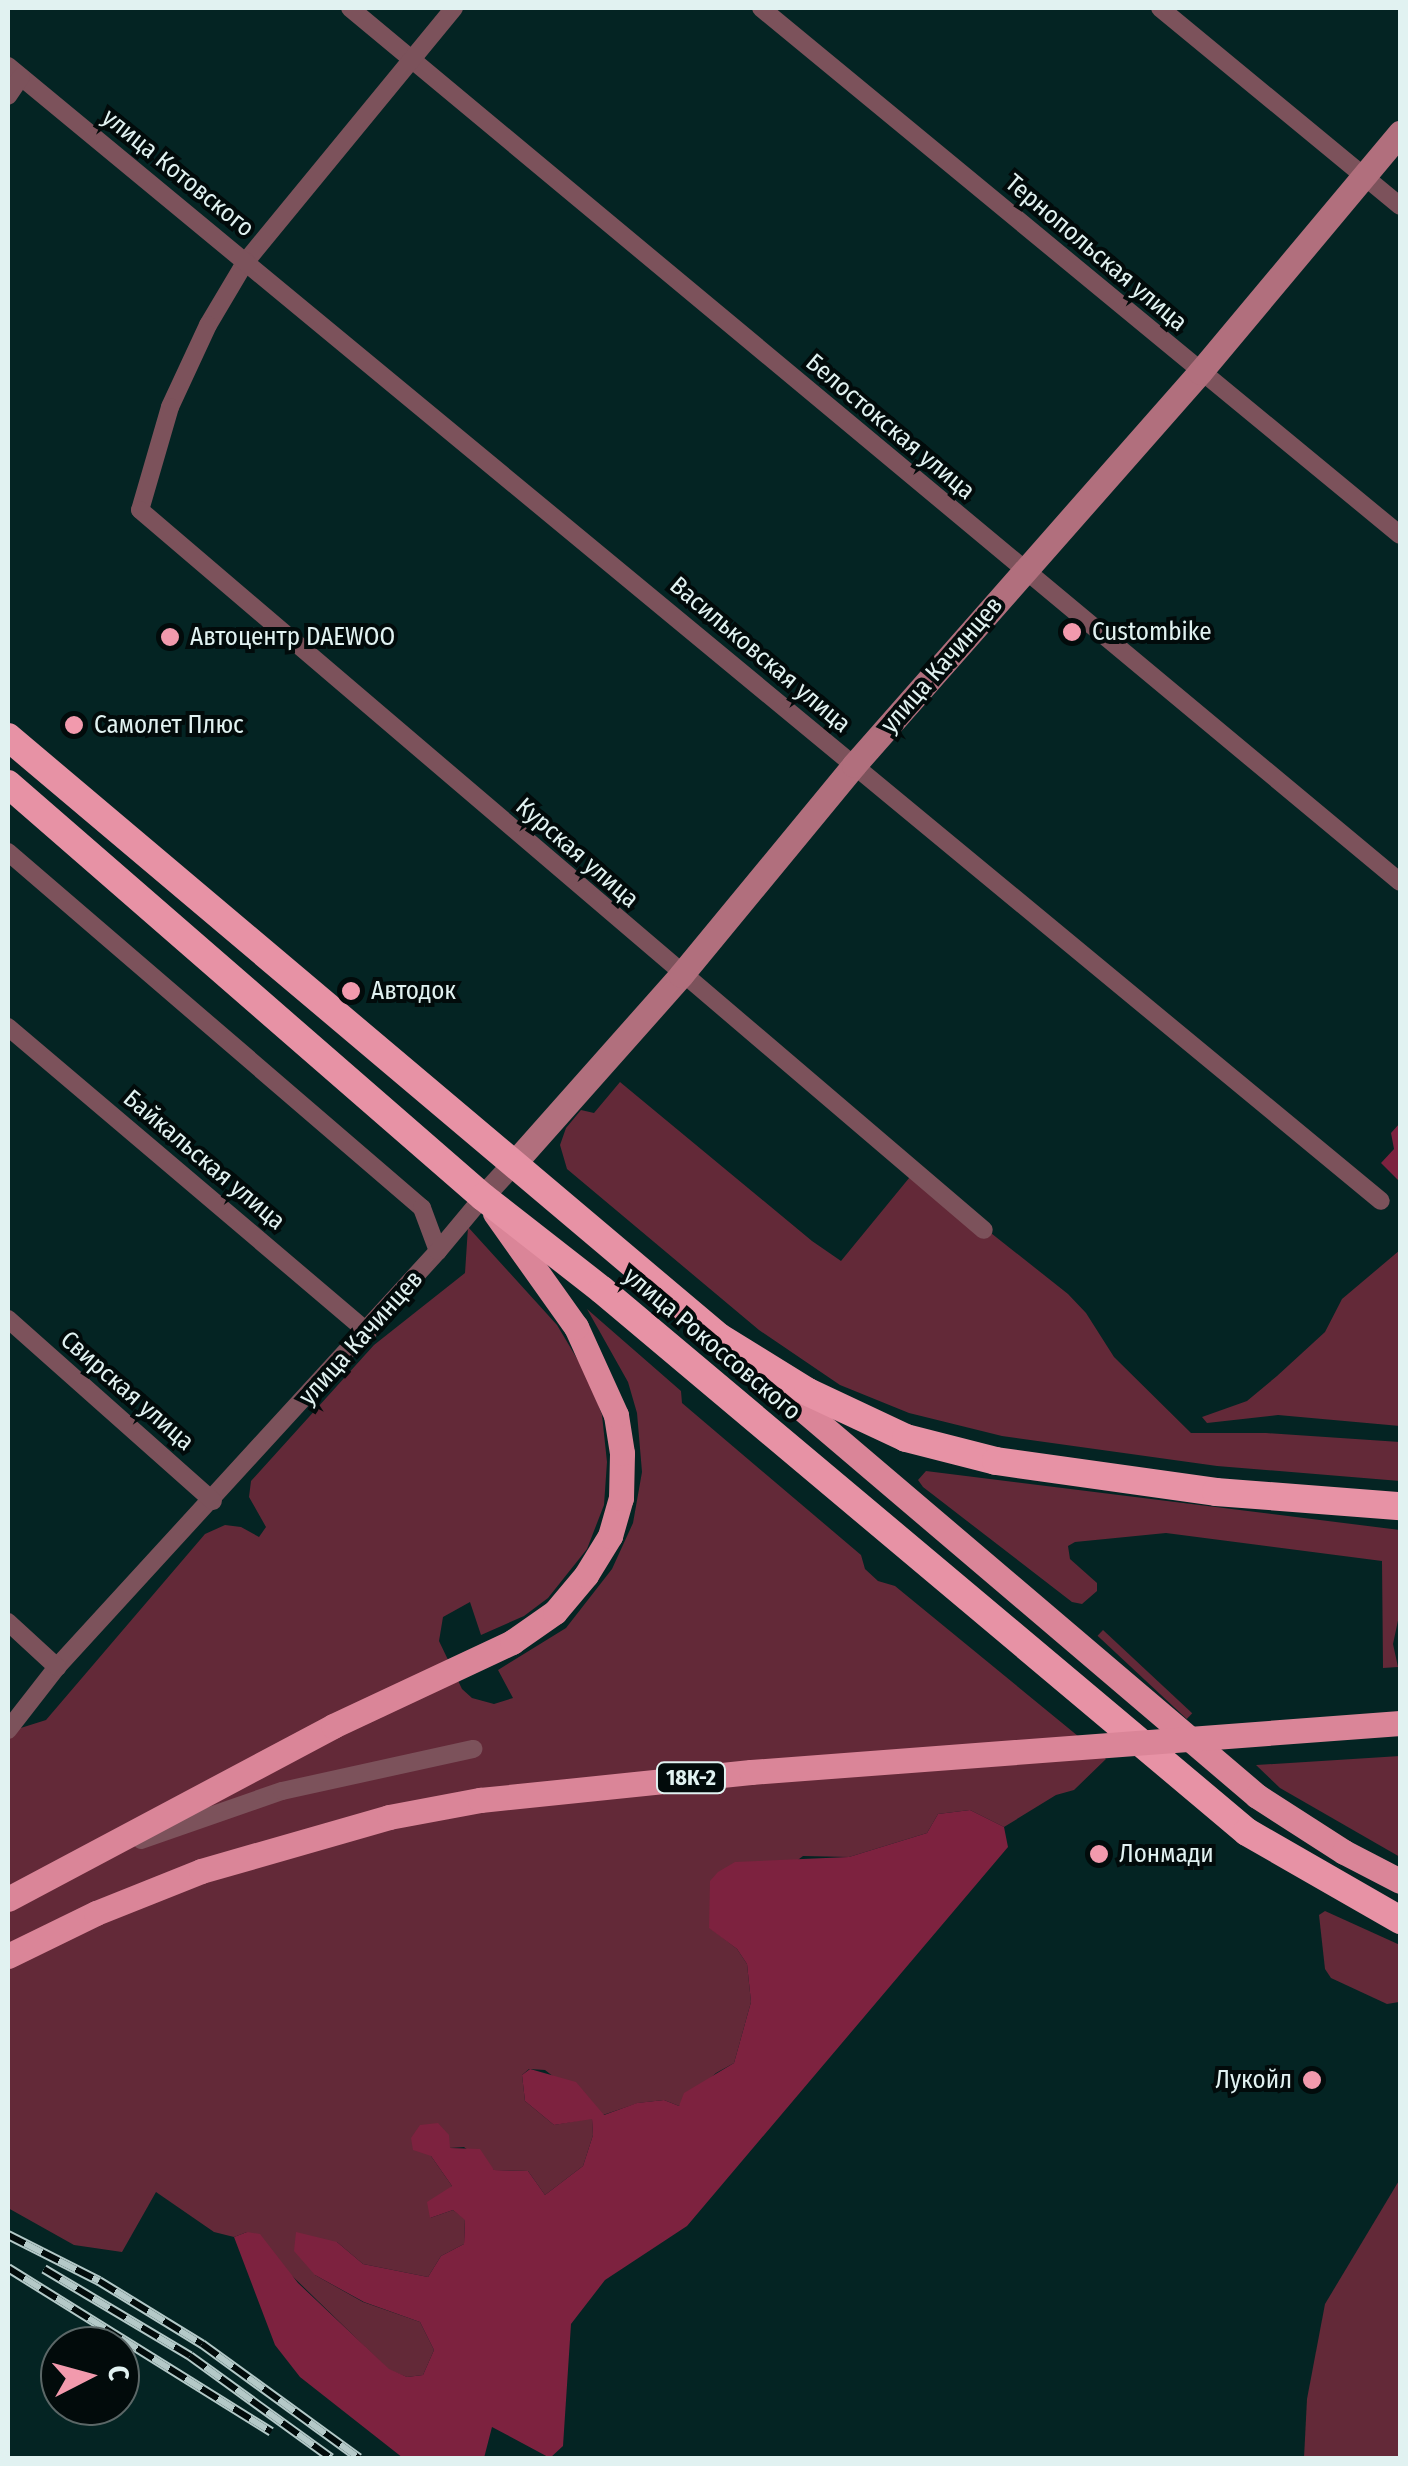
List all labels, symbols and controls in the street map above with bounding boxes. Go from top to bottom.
street label: улица Котовского [96,103,260,243]
street label: Тернопольская улица [999,168,1193,338]
street label: Белостокская улица [799,348,981,506]
street label: Васильковская улица [663,571,857,739]
street label: улица Качинцев [875,591,1009,739]
place label: Custombike [1092,617,1212,647]
marker: Custombike [1061,621,1083,643]
place label: Автоцентр DAEWOO [190,622,395,652]
marker: Автоцентр DAEWOO [159,626,181,648]
place label: Самолет Плюс [94,710,244,740]
marker: Самолет Плюс [63,714,85,736]
street label: Курская улица [510,792,644,914]
place label: Автодок [371,976,456,1006]
marker: Автодок [340,980,362,1002]
street label: Байкальская улица [117,1084,291,1236]
street label: улица Рокоссовского [617,1261,807,1427]
street label: улица Качинцев [293,1264,429,1412]
street label: Свирская улица [54,1325,200,1457]
road number: 18К-2 [654,1761,728,1795]
place label: Лонмади [1119,1839,1214,1869]
marker: Лонмади [1088,1843,1110,1865]
place label: Лукойл [1215,2065,1292,2095]
marker: Лукойл [1301,2069,1323,2091]
north arrow [40,2326,140,2426]
text: С [101,2364,136,2382]

